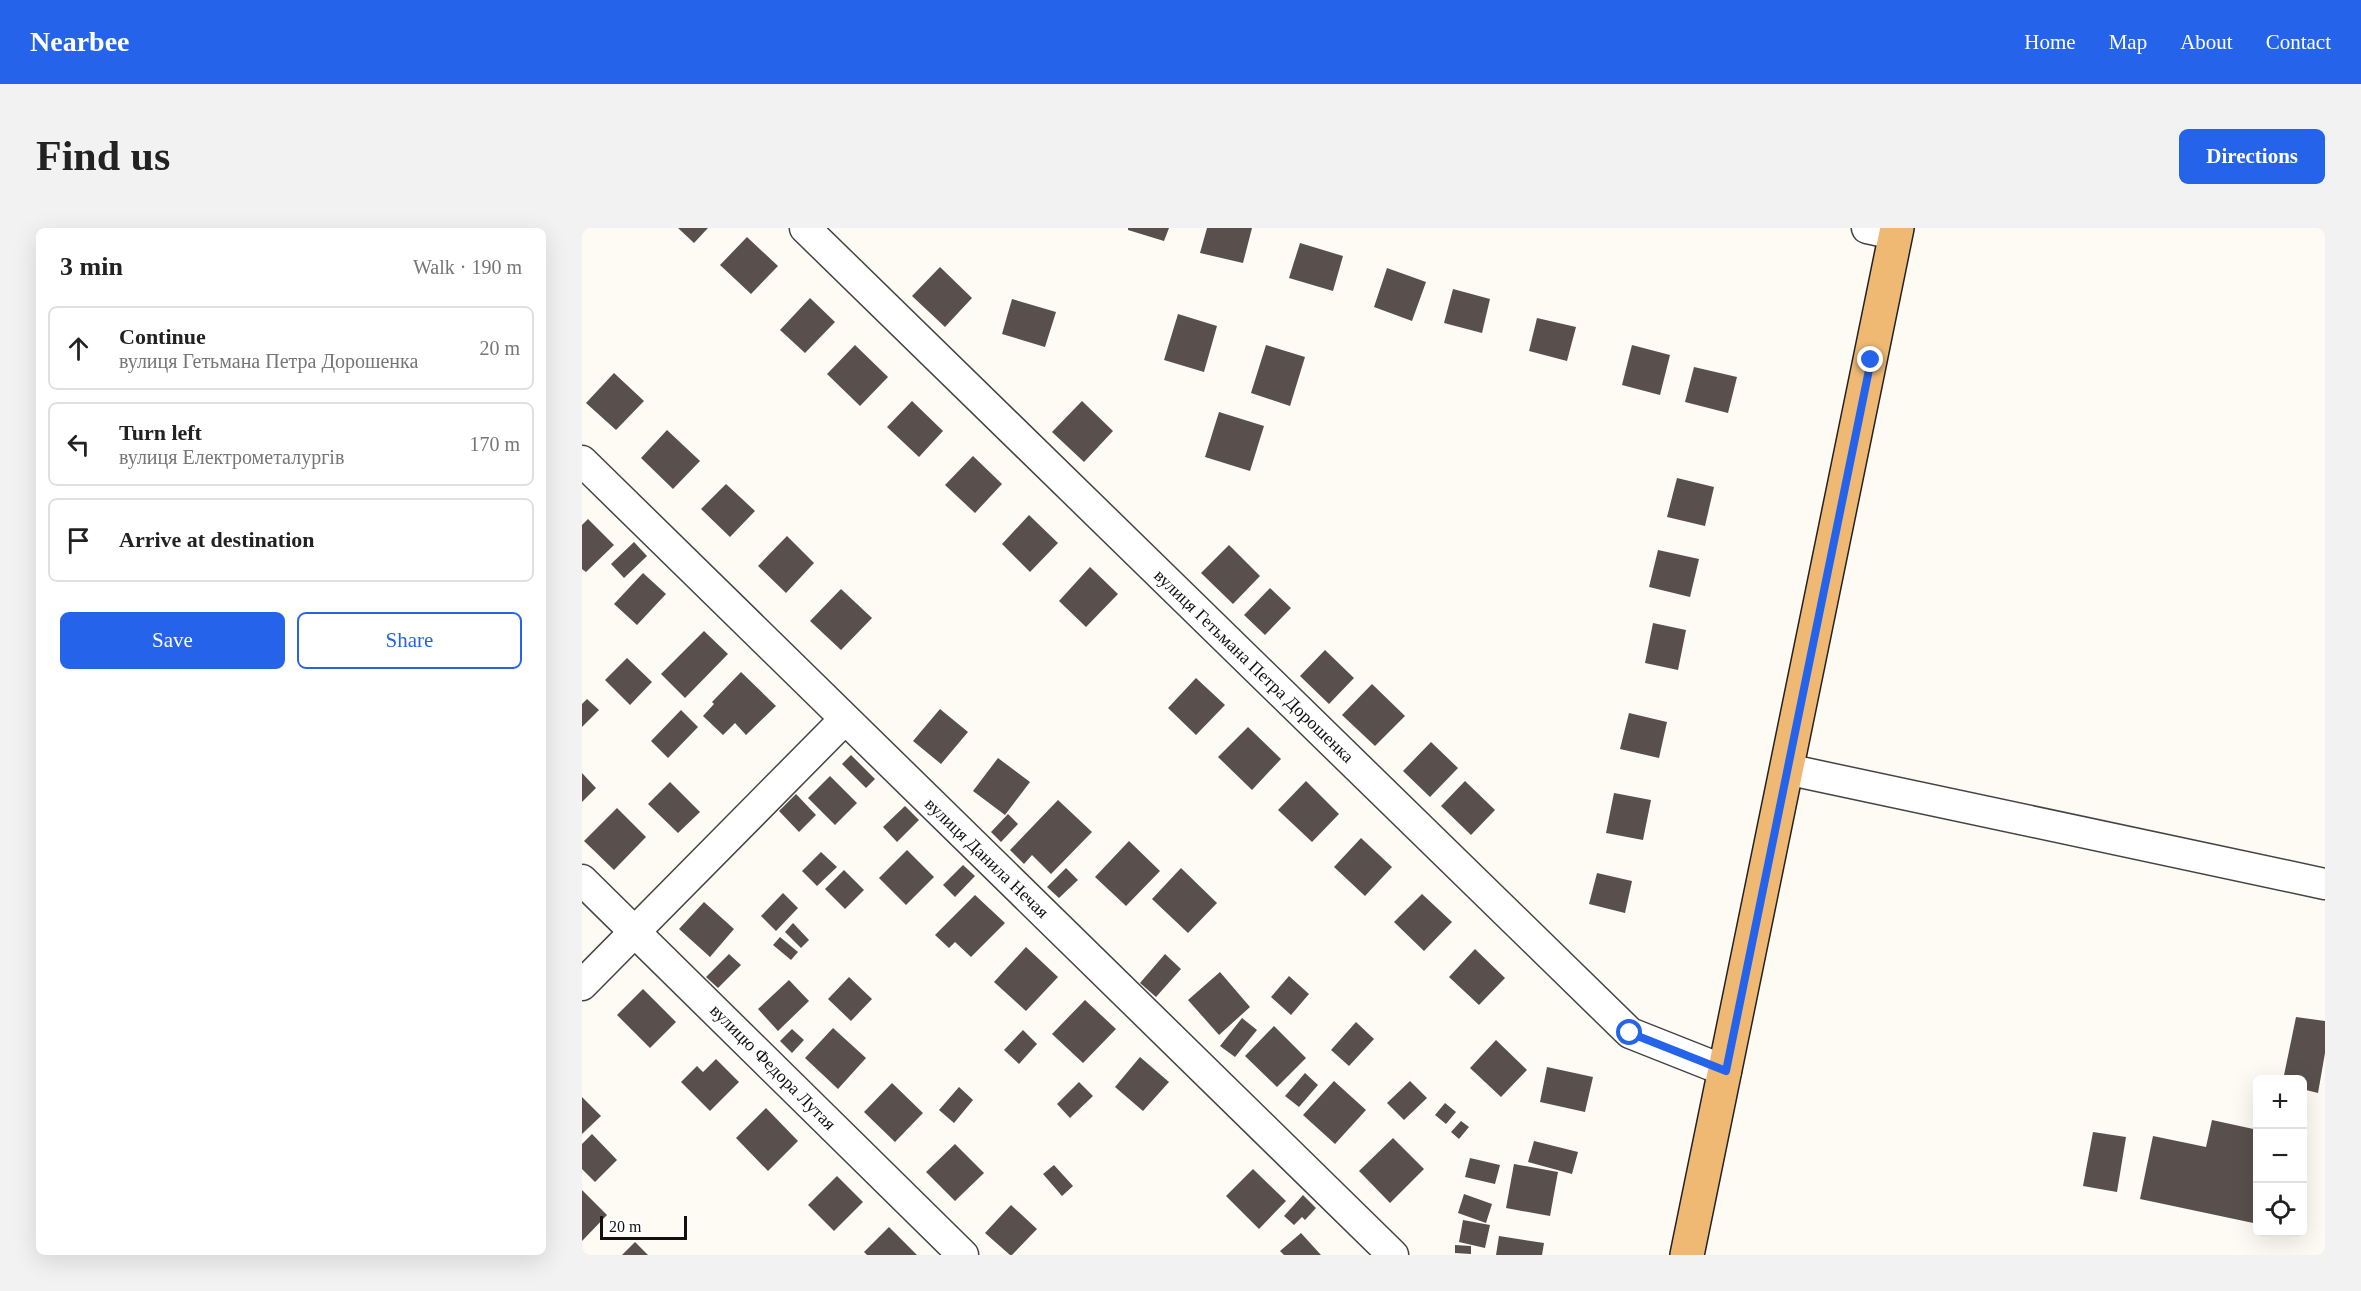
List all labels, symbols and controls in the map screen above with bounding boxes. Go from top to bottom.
text: Nearbee [30,26,130,57]
text: Home [2024,30,2076,54]
text: Map [2109,30,2147,54]
text: About [2180,30,2233,54]
text: Contact [2266,30,2331,54]
button: Directions [2179,129,2325,184]
text: Find us [36,133,170,179]
text: 3 min [60,252,123,281]
text: Walk · 190 m [413,256,522,278]
text: Continue [119,324,206,349]
icon: ahead [62,332,95,365]
text: 20 m [479,337,520,359]
route end [1857,346,1883,372]
text: вулиця Гетьмана Петра Дорошенка [119,350,418,372]
text: Turn left [119,420,202,445]
icon: left [62,428,95,461]
text: 170 m [469,433,520,455]
text: вулиця Електрометалургів [119,446,344,468]
icon: arrive [62,524,95,557]
text: Arrive at destination [119,527,315,552]
street label: вулиця Гетьмана Петра Дорошенка [1150,565,1358,767]
button: Save [60,612,285,669]
button: Share [297,612,522,669]
street label: вулиця Данила Нечая [921,794,1053,922]
street label: вулицю Федора Лутая [706,1000,840,1134]
route start [1616,1019,1642,1045]
map controls [2253,1075,2307,1237]
button: + [2253,1075,2307,1129]
button: − [2253,1129,2307,1183]
button: locate [2253,1183,2307,1237]
scale bar [600,1213,687,1240]
text: 20 m [609,1218,641,1235]

